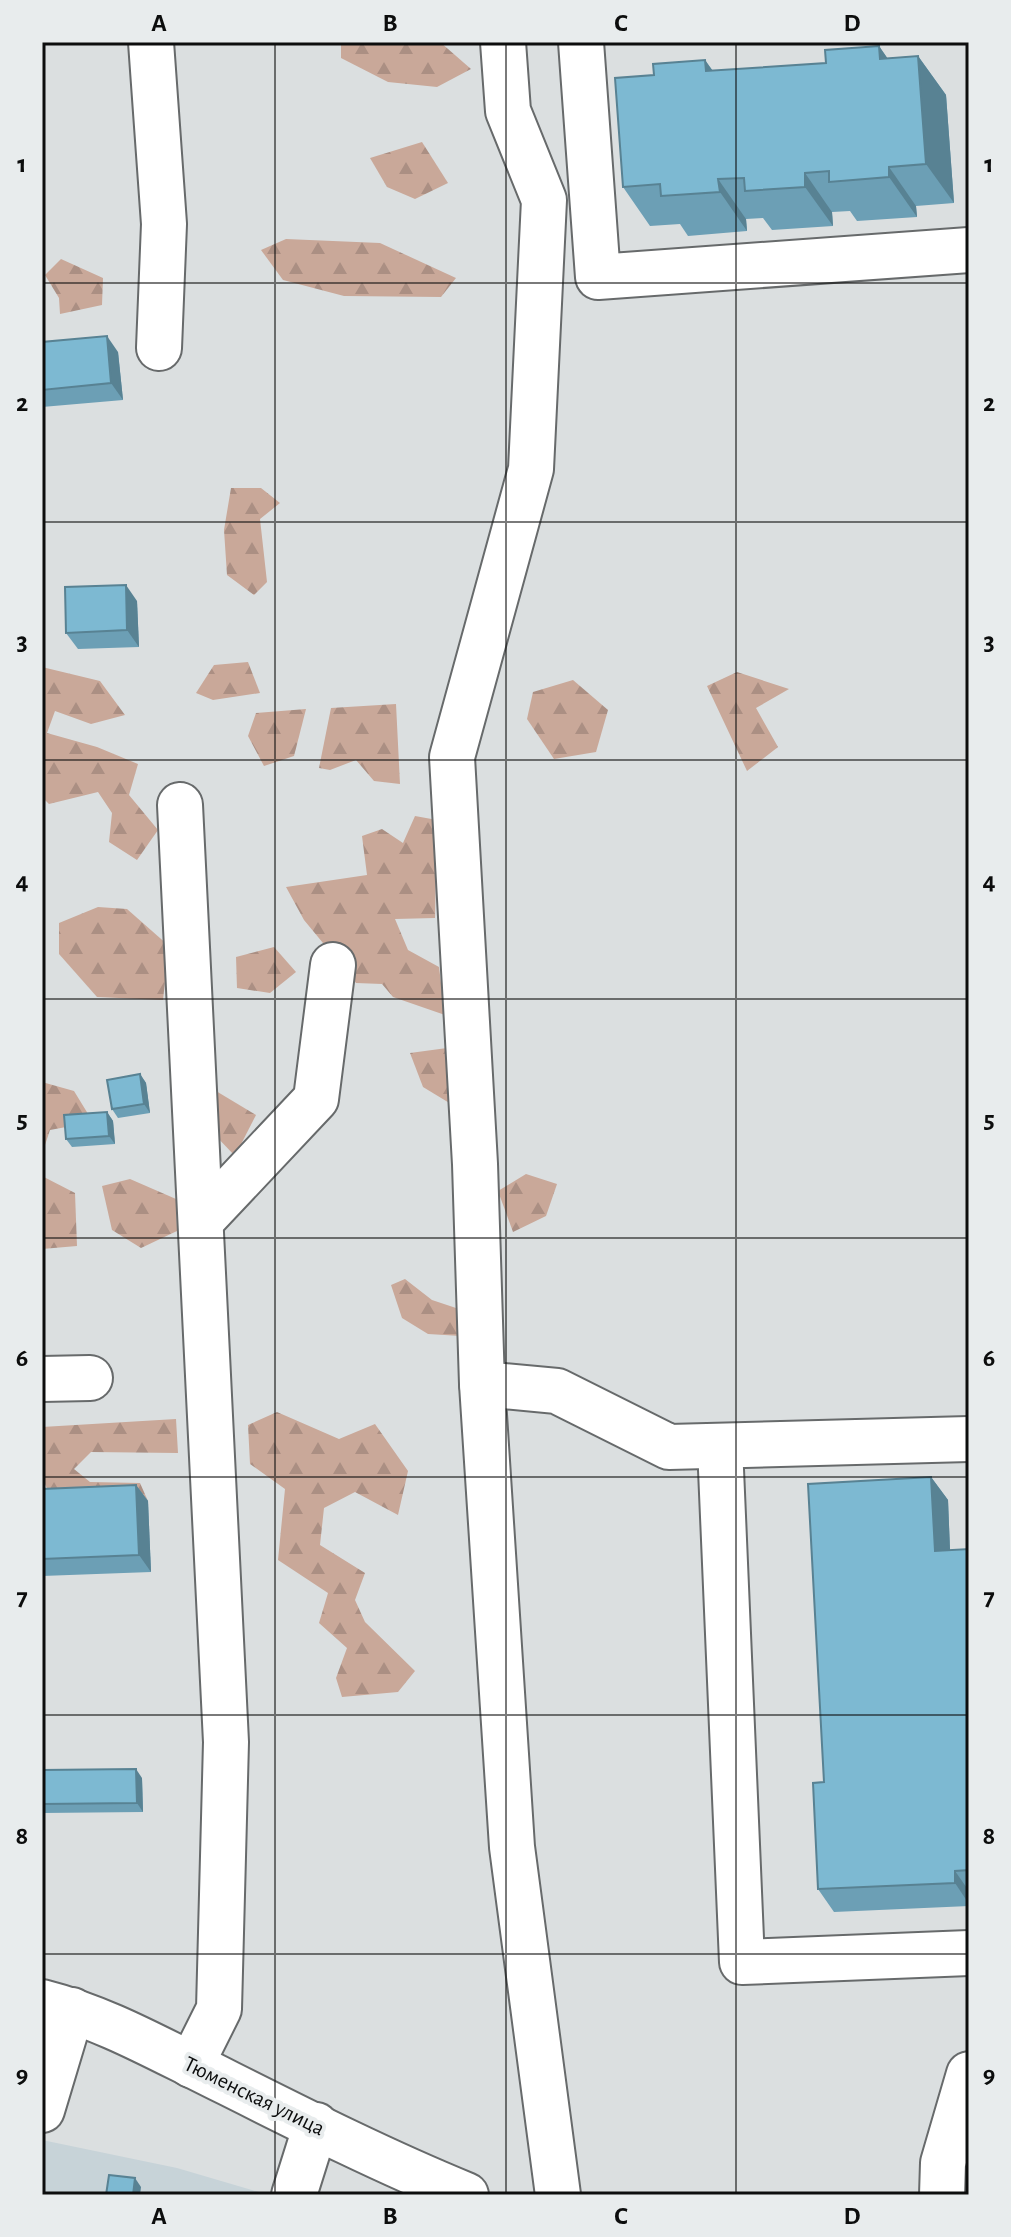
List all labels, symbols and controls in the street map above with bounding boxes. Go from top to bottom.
text: A [151,10,167,36]
text: B [382,10,398,36]
text: C [614,10,628,36]
text: D [843,10,861,36]
text: 1 [17,151,27,177]
text: 1 [984,151,994,177]
text: 2 [16,390,28,416]
text: 2 [983,390,995,416]
text: 3 [16,629,28,655]
text: 3 [983,629,995,655]
text: 4 [15,868,29,894]
text: 4 [982,868,996,894]
text: 5 [16,1107,28,1133]
text: 5 [983,1107,995,1133]
text: 6 [16,1345,28,1371]
text: 6 [983,1345,995,1371]
text: 7 [16,1584,28,1610]
text: 7 [983,1584,995,1610]
text: 8 [16,1823,28,1849]
text: 8 [983,1823,995,1849]
street label: Тюменская улица [181,2052,328,2139]
text: 9 [16,2062,28,2088]
text: 9 [983,2062,995,2088]
text: A [151,2203,167,2229]
text: B [382,2203,398,2229]
text: C [614,2203,628,2229]
text: D [843,2203,861,2229]

